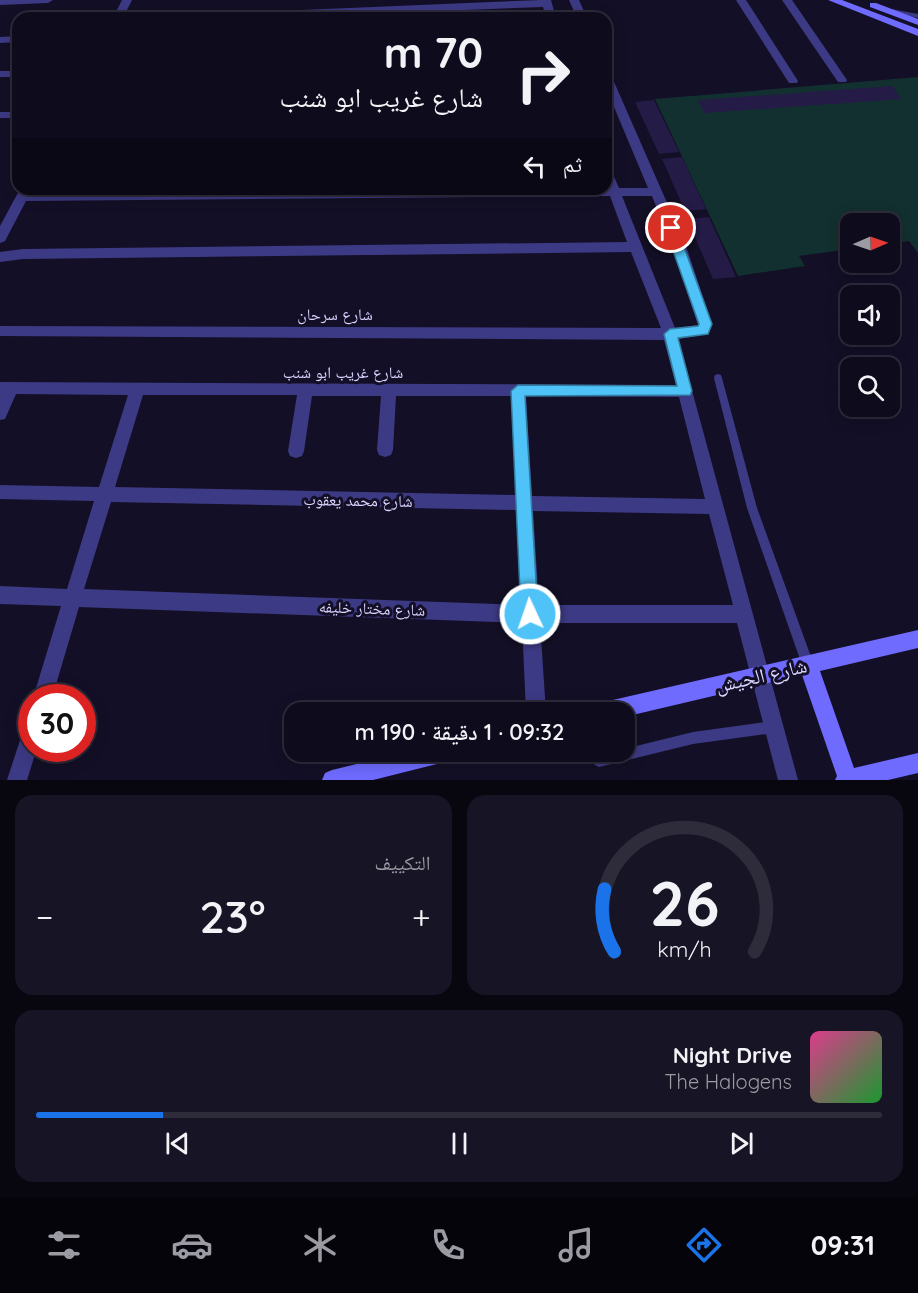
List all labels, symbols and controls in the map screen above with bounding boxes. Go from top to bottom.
text: 70 m [384,26,483,79]
icon: right [504,36,582,114]
text: شارع غريب ابو شنب [280,80,483,114]
icon: left [518,150,551,183]
text: ثم [563,150,582,178]
pin [645,202,696,253]
icon: arrive [654,211,687,244]
north arrow [840,213,900,273]
map controls [840,213,900,417]
button: sound [840,285,900,345]
street label: شارع سرحان [297,304,373,325]
button: search [840,357,900,417]
street label: شارع غريب ابو شنب [283,362,403,383]
street label: شارع محمد يعقوب [303,489,413,512]
position arrow [498,582,562,646]
street label: شارع مختار خليفه [318,596,426,621]
street label: شارع الجيش [713,652,810,699]
speed limit sign: 30 [18,684,96,762]
text: 09:32 · 1 دقيقة · 190 m [354,718,565,746]
text: التكييف [374,850,431,875]
text: 26 [650,864,720,942]
text: 23° [199,888,266,944]
text: − [36,896,53,937]
text: + [412,896,431,937]
text: km/h [658,936,712,962]
text: Night Drive [673,1041,792,1069]
text: The Halogens [664,1069,792,1094]
icon: previous [161,1127,194,1160]
icon: pause [443,1127,476,1160]
icon: next [725,1127,758,1160]
icon: filters [43,1224,85,1266]
icon: car [171,1224,213,1266]
icon: climate [299,1224,341,1266]
icon: phone [427,1224,469,1266]
icon: music [555,1224,597,1266]
icon: directions [683,1224,725,1266]
text: 09:31 [811,1228,875,1262]

